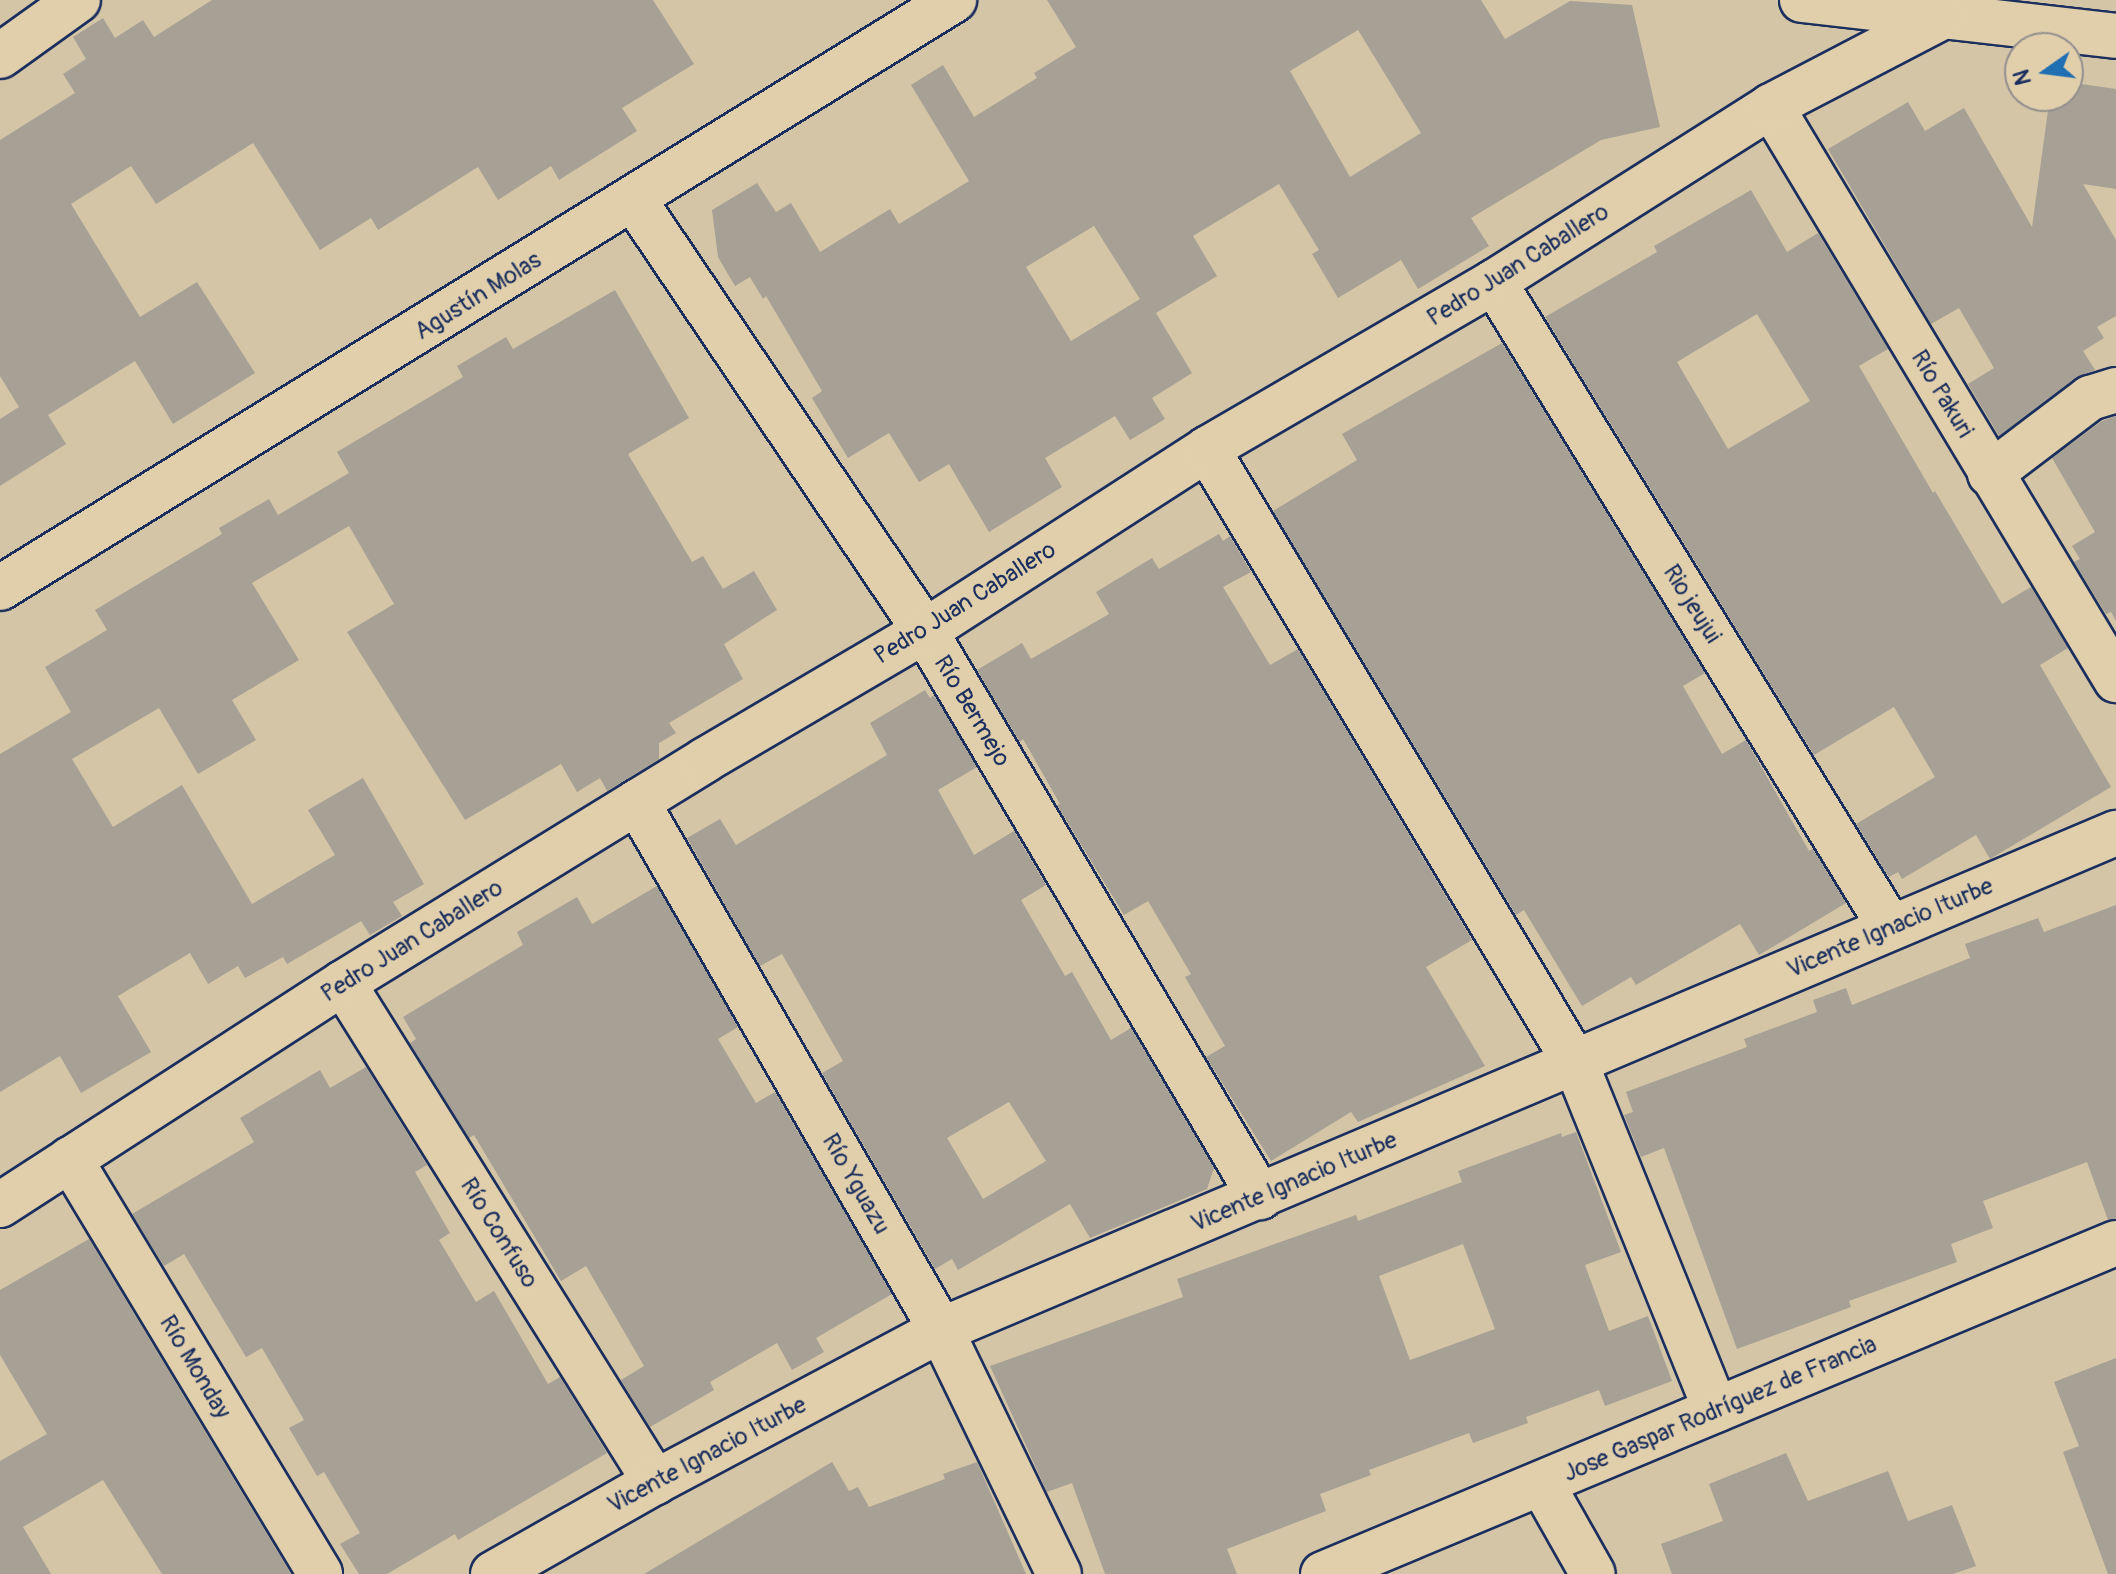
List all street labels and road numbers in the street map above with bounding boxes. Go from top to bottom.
street label: Pedro Juan Caballero [1422,197,1614,333]
street label: Agustín Molas [410,246,546,346]
street label: Río Pakuri [1905,345,1979,443]
street label: Pedro Juan Caballero [869,535,1061,671]
street label: Rio jeujui [1657,559,1727,649]
street label: Río Bermejo [928,650,1016,772]
street label: Vicente Ignacio Iturbe [1783,872,1997,984]
street label: Pedro Juan Caballero [316,873,508,1009]
street label: Vicente Ignacio Iturbe [1187,1126,1401,1238]
street label: Río Yguazu [816,1129,896,1239]
street label: Río Confuso [454,1173,544,1293]
street label: Río Monday [153,1310,237,1424]
street label: Jose Gaspar Rodríguez de Francia [1559,1330,1881,1488]
street label: Vicente Ignacio Iturbe [603,1390,811,1520]

